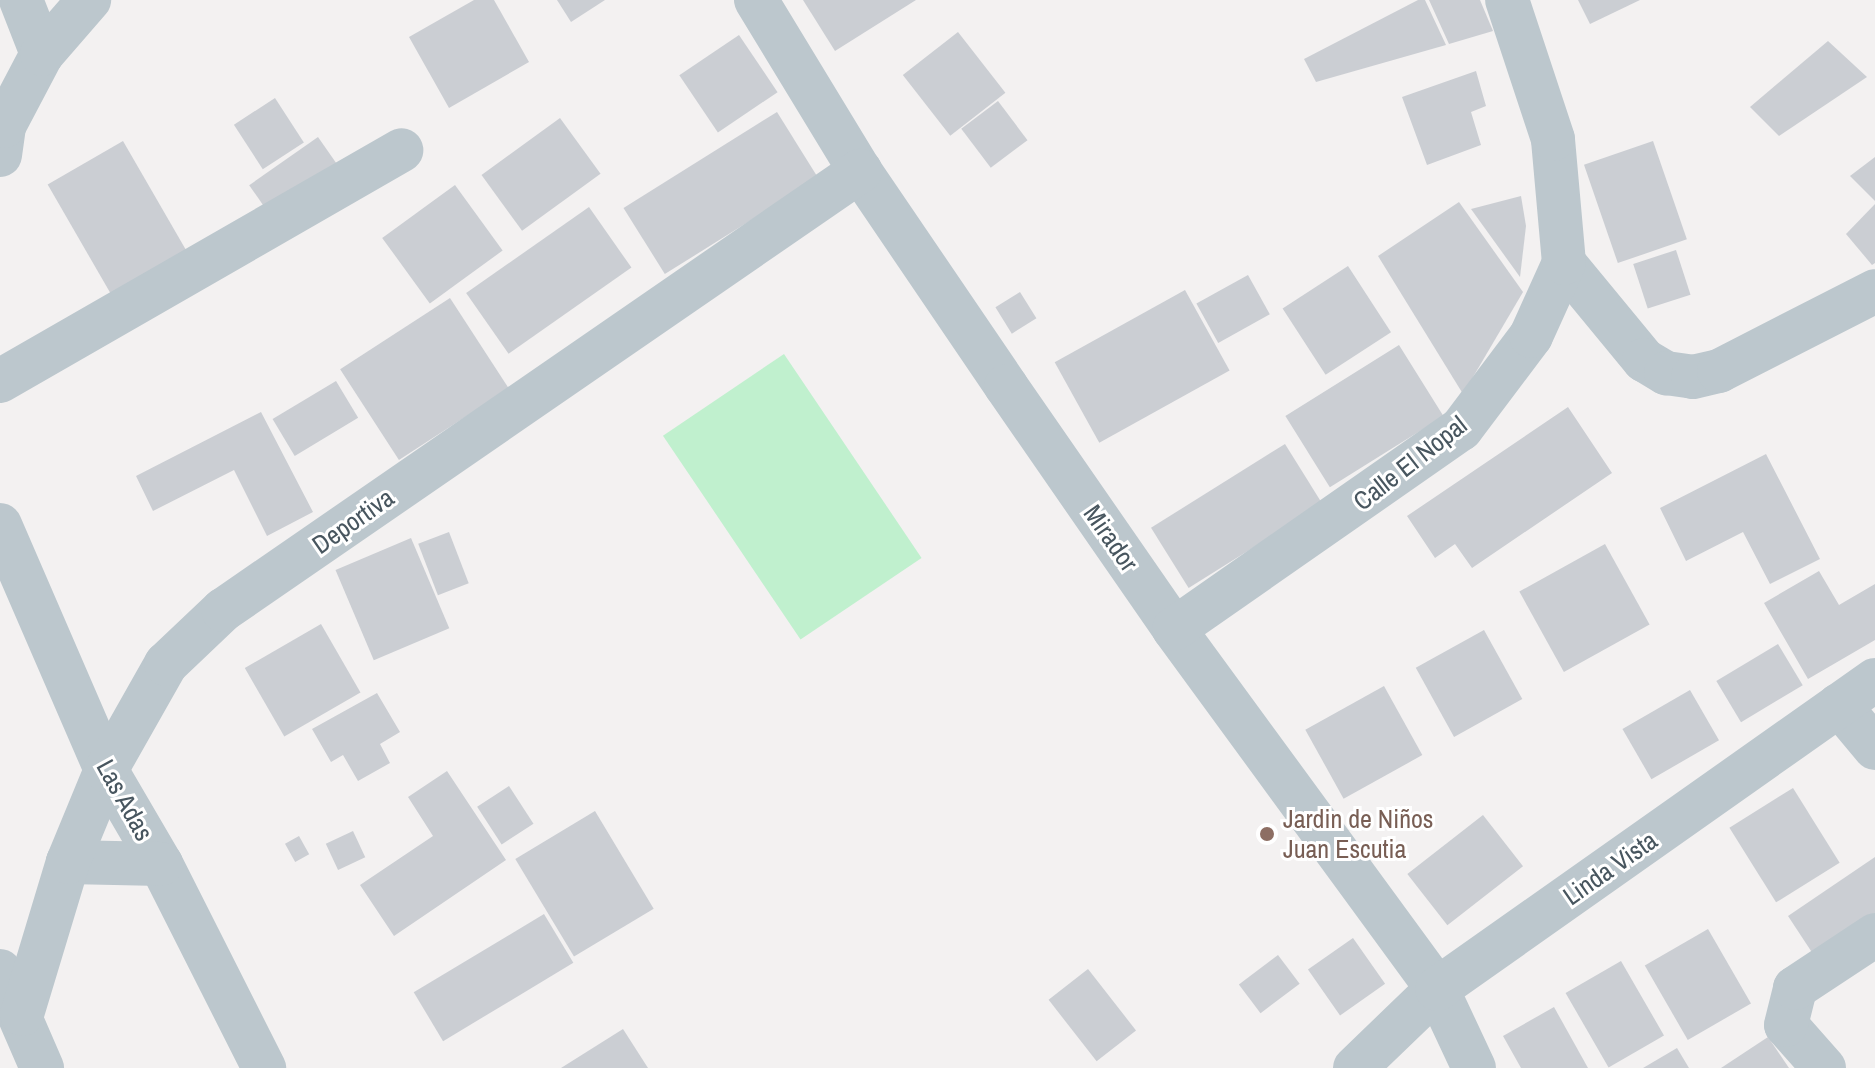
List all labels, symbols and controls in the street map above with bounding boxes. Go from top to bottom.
street label: Calle El Nopal [1347,409,1473,517]
street label: Deportiva [306,482,400,560]
street label: Mirador [1077,499,1145,577]
street label: Las Adas [90,754,160,846]
place label: Jardin de Niños Juan Escutia [1283,803,1434,864]
street label: Linda Vista [1557,824,1663,912]
marker: Jardin de Niños Juan Escutia [1258,825,1276,843]

